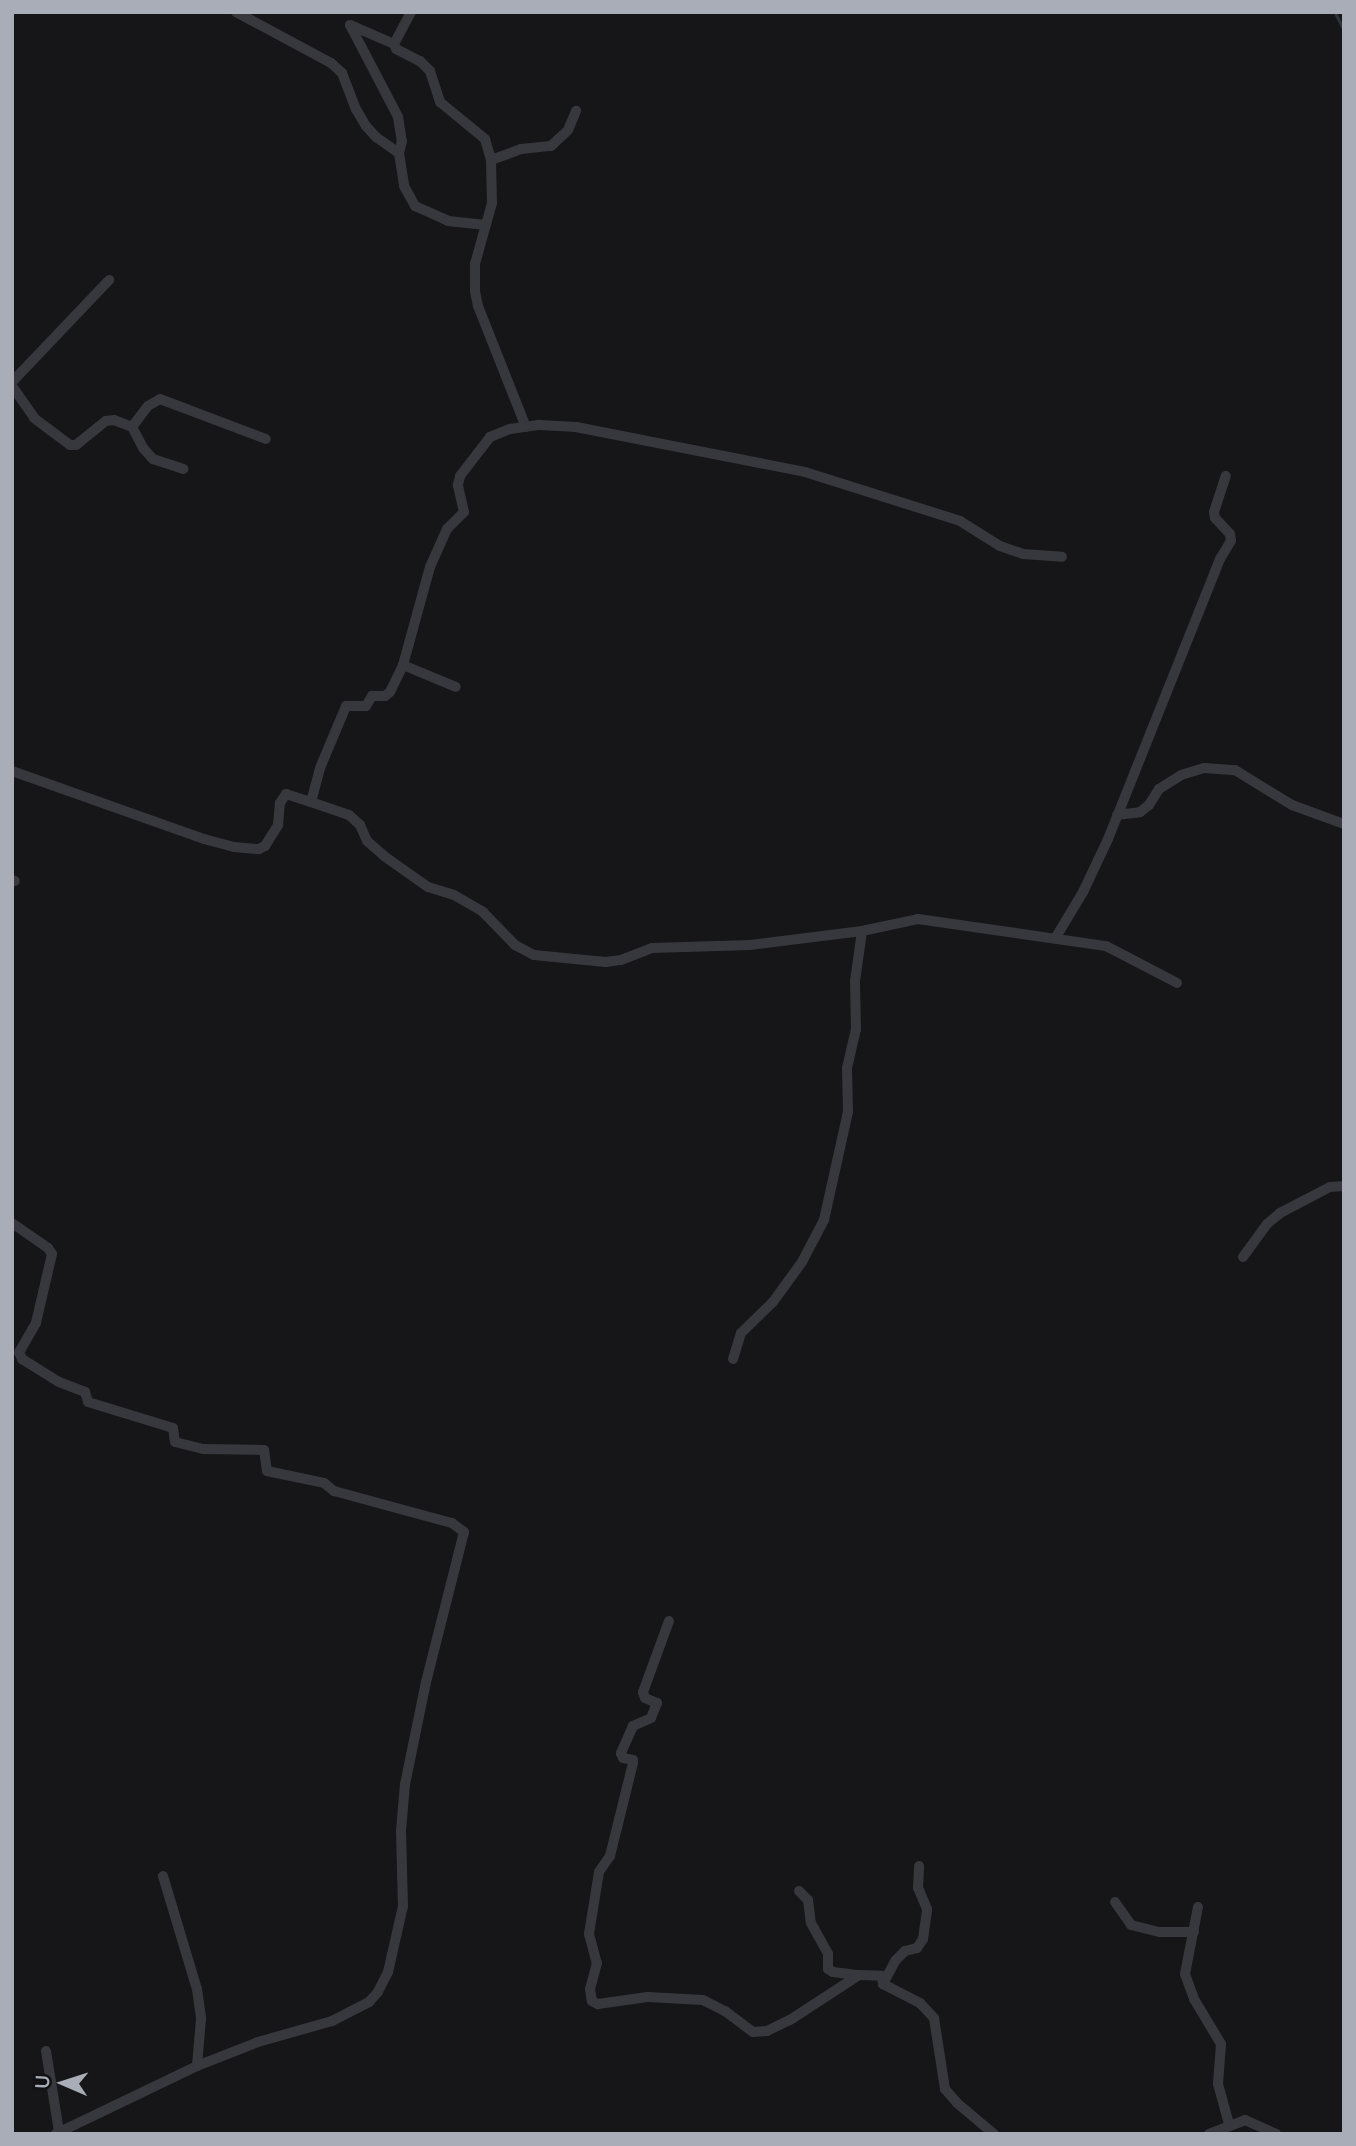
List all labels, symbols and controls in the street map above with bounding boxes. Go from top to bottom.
north arrow [28,2048,98,2118]
text: U [29,2074,55,2089]

